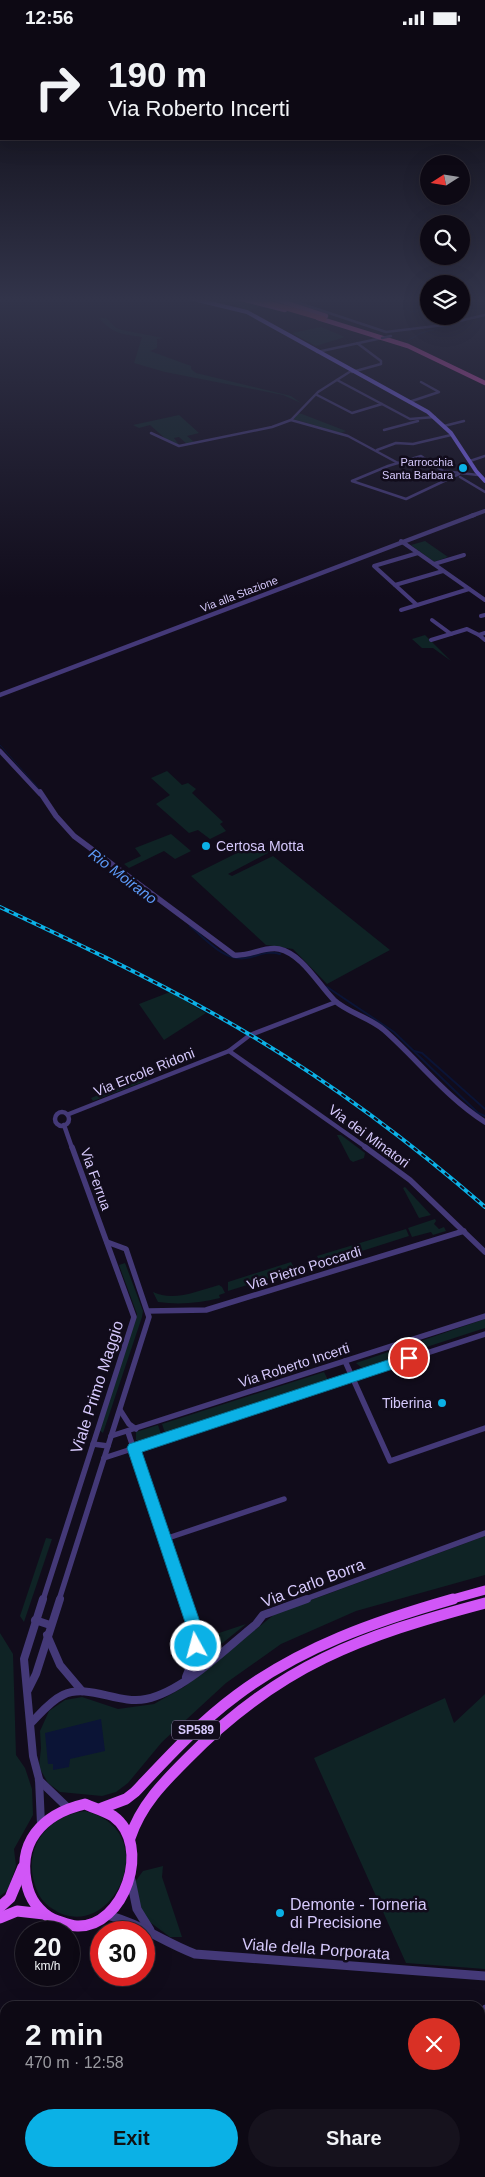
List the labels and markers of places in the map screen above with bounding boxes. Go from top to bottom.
place label: Parrocchia Santa Barbara [382,456,454,481]
marker: Parrocchia Santa Barbara [457,462,469,474]
place label: Certosa Motta [216,838,304,854]
marker: Certosa Motta [200,840,212,852]
pin [388,1337,430,1379]
place label: Tiberina [382,1395,432,1411]
marker: Tiberina [436,1397,448,1409]
place label: Demonte - Torneria di Precisione [290,1896,427,1931]
marker: Demonte - Torneria di Precisione [274,1907,286,1919]

